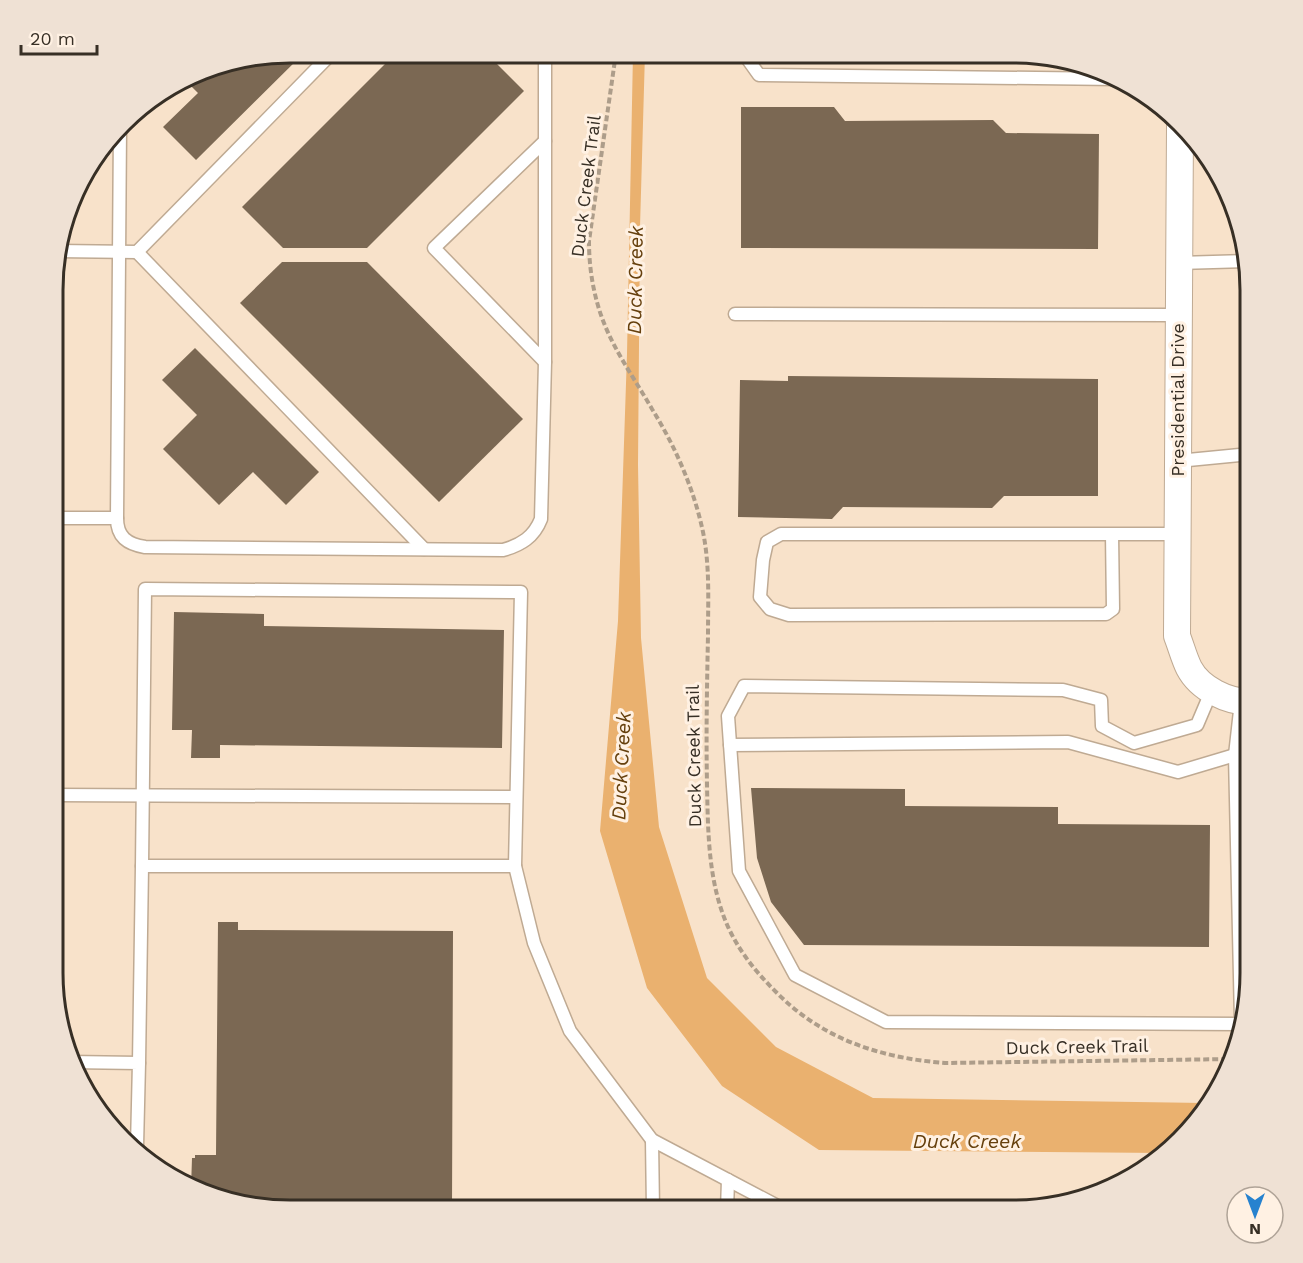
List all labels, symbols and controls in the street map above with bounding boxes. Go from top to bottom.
scale bar [21,18,98,56]
text: 20 m [30,28,75,49]
street label: Duck Creek Trail [566,113,605,258]
water label: Duck Creek [622,224,648,335]
street label: Presidential Drive [1167,323,1188,477]
street label: Duck Creek Trail [682,684,705,828]
water label: Duck Creek [606,710,636,821]
street label: Duck Creek Trail [1005,1035,1149,1058]
water label: Duck Creek [913,1129,1022,1153]
north arrow [1225,1185,1285,1245]
text: N [1249,1220,1261,1239]

